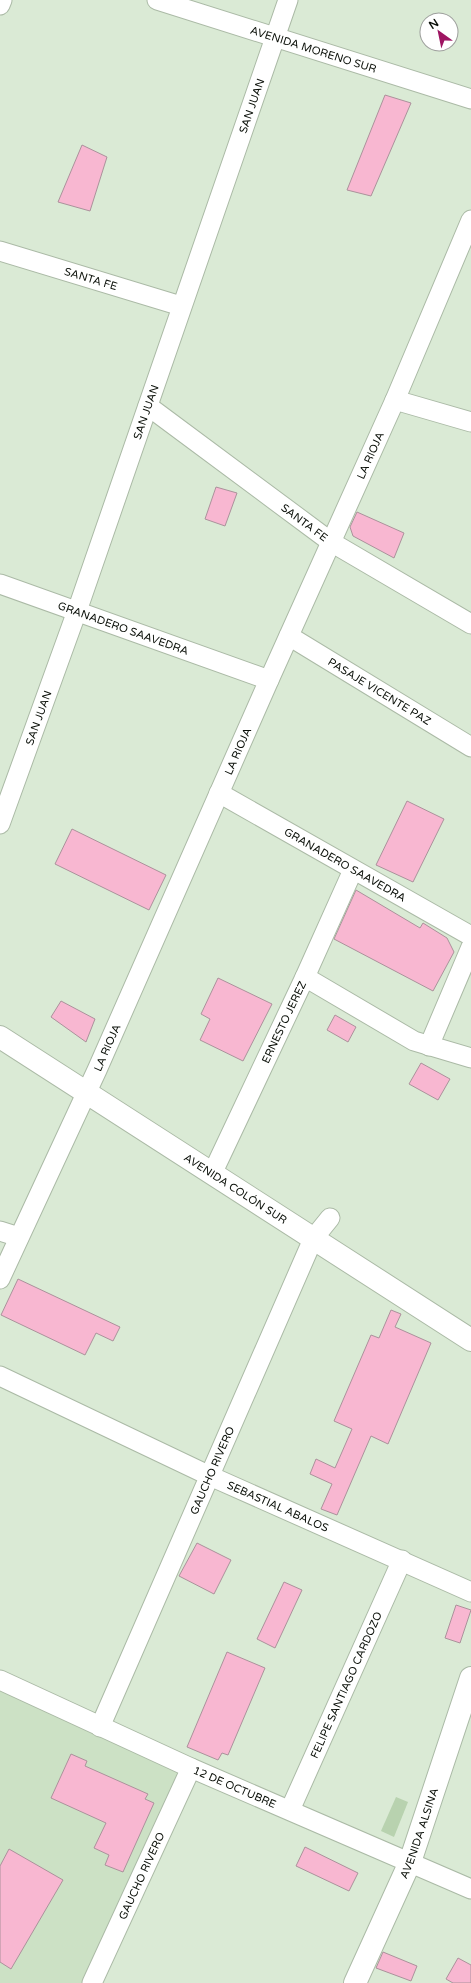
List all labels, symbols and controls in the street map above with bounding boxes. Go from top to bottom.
north arrow [419,12,459,52]
text: N [427,16,441,32]
street label: AVENIDA MORENO SUR [249,24,378,76]
street label: SAN JUAN [236,77,267,135]
street label: SANTA FE [63,265,119,293]
street label: SAN JUAN [131,383,162,441]
street label: LA RIOJA [354,430,387,481]
street label: SANTA FE [278,501,330,544]
street label: GRANADERO SAAVEDRA [56,599,190,658]
street label: PASAJE VICENTE PAZ [325,655,433,728]
street label: SAN JUAN [23,689,55,747]
street label: LA RIOJA [222,726,254,777]
street label: GRANADERO SAAVEDRA [282,825,408,905]
street label: ERNESTO JEREZ [259,979,309,1066]
street label: LA RIOJA [91,1022,123,1073]
street label: AVENIDA COLÓN SUR [181,1151,289,1227]
street label: GAUCHO RIVERO [188,1424,237,1517]
street label: SEBASTIAL ABALOS [225,1479,331,1535]
street label: FELIPE SANTIAGO CARDOZO [308,1610,385,1761]
street label: 12 DE OCTUBRE [191,1764,278,1811]
street label: AVENIDA ALSINA [397,1786,441,1881]
street label: GAUCHO RIVERO [116,1830,168,1922]

